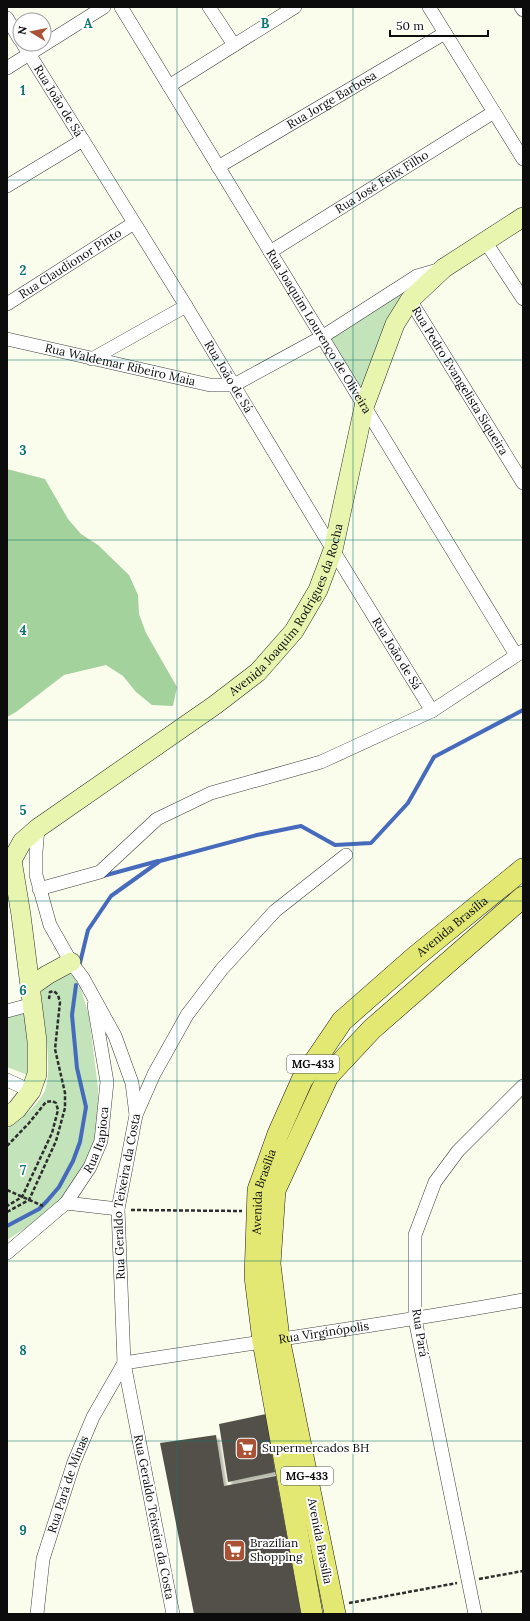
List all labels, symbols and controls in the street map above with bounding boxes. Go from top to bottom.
north arrow [12,12,52,52]
scale bar [390,12,488,38]
text: A [84,15,93,32]
text: B [261,15,270,32]
text: 50 m [396,18,424,33]
text: N [15,24,30,36]
street label: Rua João de Sá [31,62,87,139]
street label: Rua Jorge Barbosa [284,67,379,132]
text: 1 [20,82,26,99]
street label: Rua José Felix Filho [332,147,431,216]
street label: Rua Claudionor Pinto [16,225,124,302]
street label: Rua Joaquim Lourenço de Oliveira [263,246,375,416]
text: 2 [20,262,27,279]
street label: Rua Pedro Evangelista Siqueira [409,304,512,458]
street label: Rua João de Sá [201,337,256,415]
street label: Rua Waldemar Ribeiro Maia [44,340,197,388]
text: 3 [19,442,27,459]
street label: Avenida Joaquim Rodrigues da Rocha [225,522,345,699]
street label: Rua João de Sá [369,615,425,692]
text: 4 [19,622,27,639]
text: 5 [19,802,27,819]
street label: Avenida Brasília [413,893,491,960]
text: 6 [19,982,27,999]
road number: MG-433 [287,1055,339,1073]
street label: Rua Itapioca [80,1106,111,1176]
street label: Rua Geraldo Teixeira da Costa [110,1112,143,1280]
street label: Avenida Brasília [248,1147,279,1236]
text: 7 [20,1162,26,1179]
street label: Rua Pará [409,1308,432,1358]
street label: Rua Virginópolis [277,1318,370,1346]
text: 8 [19,1342,27,1359]
street label: Rua Pará de Minas [44,1433,92,1535]
street label: Rua Geraldo Teixeira da Costa [131,1433,178,1601]
supermarket icon: Supermercados BH [234,1435,260,1461]
place label: Supermercados BH [262,1440,369,1455]
road number: MG-433 [281,1467,333,1485]
street label: Avenida Brasília [305,1496,336,1585]
text: 9 [19,1522,27,1539]
place label: Brazilian Shopping [250,1535,303,1564]
supermarket icon: Brazilian Shopping [222,1537,248,1563]

